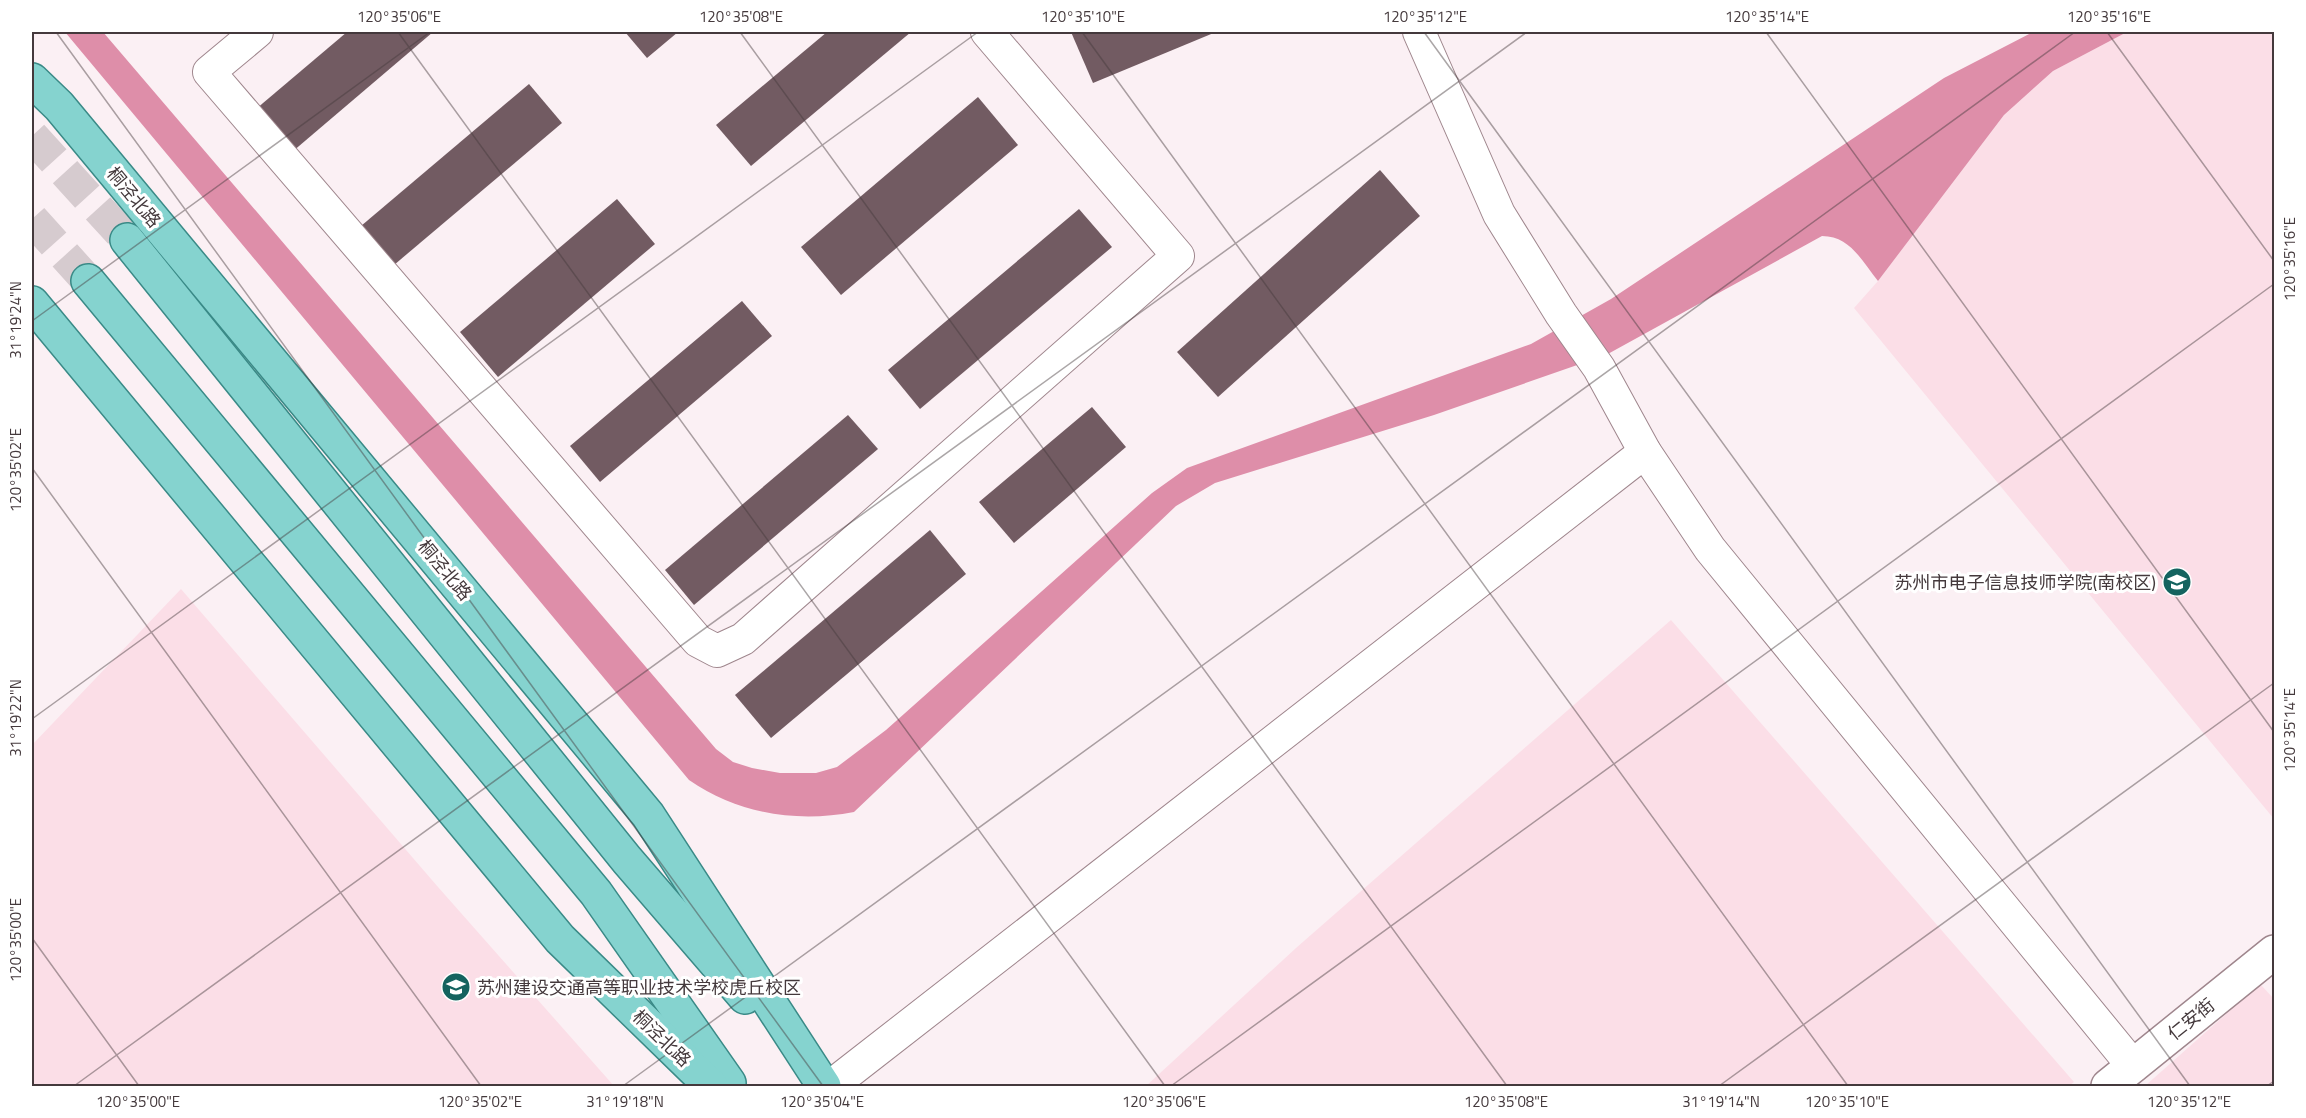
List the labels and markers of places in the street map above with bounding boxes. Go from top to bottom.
school or university icon: 苏州市电子信息技师学院(南校区) [2161,566,2193,598]
place label: 苏州市电子信息技师学院(南校区) [1894,569,2156,596]
school or university icon: 苏州建设交通高等职业技术学校虎丘校区 [440,971,472,1003]
place label: 苏州建设交通高等职业技术学校虎丘校区 [477,974,801,1001]

